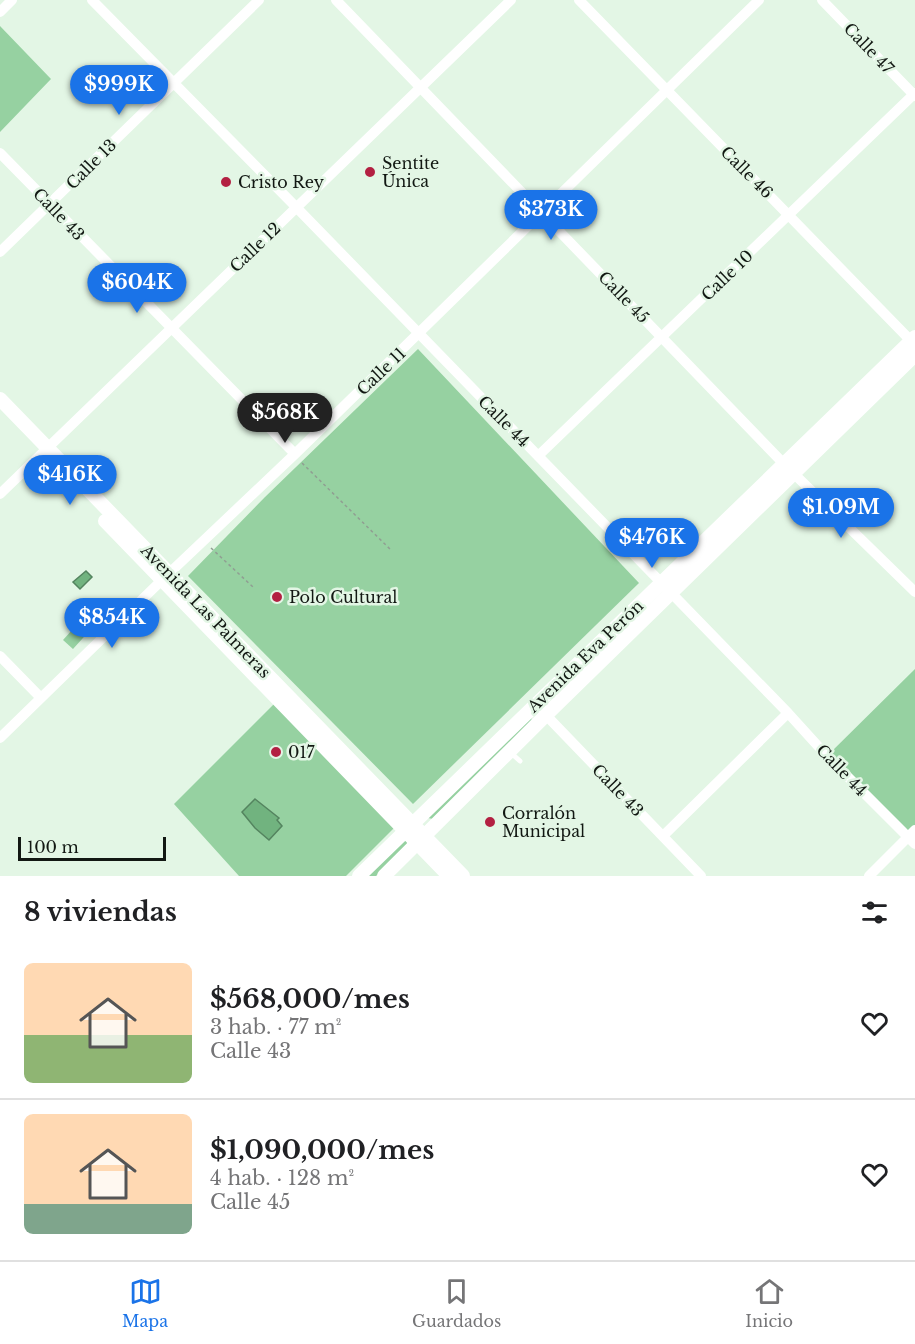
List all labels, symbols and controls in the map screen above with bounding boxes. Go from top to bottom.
street label: Calle 47 [840,18,899,78]
pin: $999K [77,65,161,116]
text: $999K [84,72,154,96]
street label: Calle 13 [62,135,120,193]
street label: Calle 46 [717,142,777,202]
place label: Sentite Única [382,153,439,191]
marker: Sentite Única [363,165,377,179]
place label: Cristo Rey [238,172,325,192]
marker: Cristo Rey [219,175,233,189]
street label: Calle 43 [29,184,89,244]
pin: $373K [509,190,593,241]
text: $373K [518,197,584,221]
street label: Calle 12 [225,218,285,276]
street label: Calle 10 [697,245,757,305]
pin: $604K [95,263,179,314]
street label: Calle 45 [594,267,654,327]
text: $604K [101,270,173,294]
street label: Calle 11 [352,343,410,399]
street label: Calle 44 [474,391,534,451]
pin: $568K [243,393,327,444]
text: $568K [251,400,319,424]
pin: $416K [28,455,112,506]
text: $416K [38,462,102,486]
pin: $1.09M [792,488,890,539]
text: $1.09M [802,495,880,519]
pin: $476K [610,518,694,569]
text: $476K [619,525,685,549]
street label: Avenida Las Palmeras [136,539,275,682]
place label: Polo Cultural [289,587,397,607]
marker: Polo Cultural [270,590,284,604]
street label: Avenida Eva Perón [522,596,647,717]
pin: $854K [70,598,154,649]
text: $854K [78,605,146,629]
street label: Calle 44 [812,740,872,800]
place label: 017 [288,742,316,762]
marker: 017 [269,745,283,759]
street label: Calle 43 [588,760,648,820]
place label: Corralón Municipal [502,803,585,841]
marker: Corralón Municipal [483,815,497,829]
scale bar [18,834,166,862]
text: 100 m [27,837,79,857]
text: 8 viviendas [24,896,177,928]
icon: filters [858,896,891,929]
text: $568,000/mes [210,983,410,1015]
icon: home [72,987,144,1059]
icon: heart [858,1007,891,1040]
text: 3 hab. · 77 m² [210,1015,341,1039]
text: Calle 43 [210,1039,291,1063]
text: $1,090,000/mes [210,1134,434,1166]
icon: home [72,1138,144,1210]
icon: heart [858,1158,891,1191]
text: 4 hab. · 128 m² [210,1166,354,1190]
text: Calle 45 [210,1190,290,1214]
tab: Mapa [122,1275,168,1331]
tab: Guardados [412,1275,501,1331]
tab: Inicio [745,1275,793,1331]

